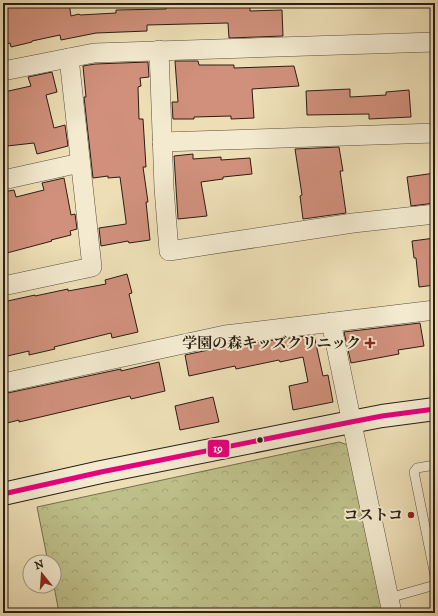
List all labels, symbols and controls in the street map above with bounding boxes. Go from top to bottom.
place label: 学園の森キッズクリニック [182,334,361,353]
marker: 学園の森キッズクリニック [364,337,376,349]
unlabelled marker [255,435,265,445]
line badge: 19 [207,439,230,458]
text: 19 [213,442,223,456]
place label: コストコ [344,506,403,525]
marker: コストコ [406,510,416,520]
north arrow [22,554,62,594]
text: N [33,557,46,573]

